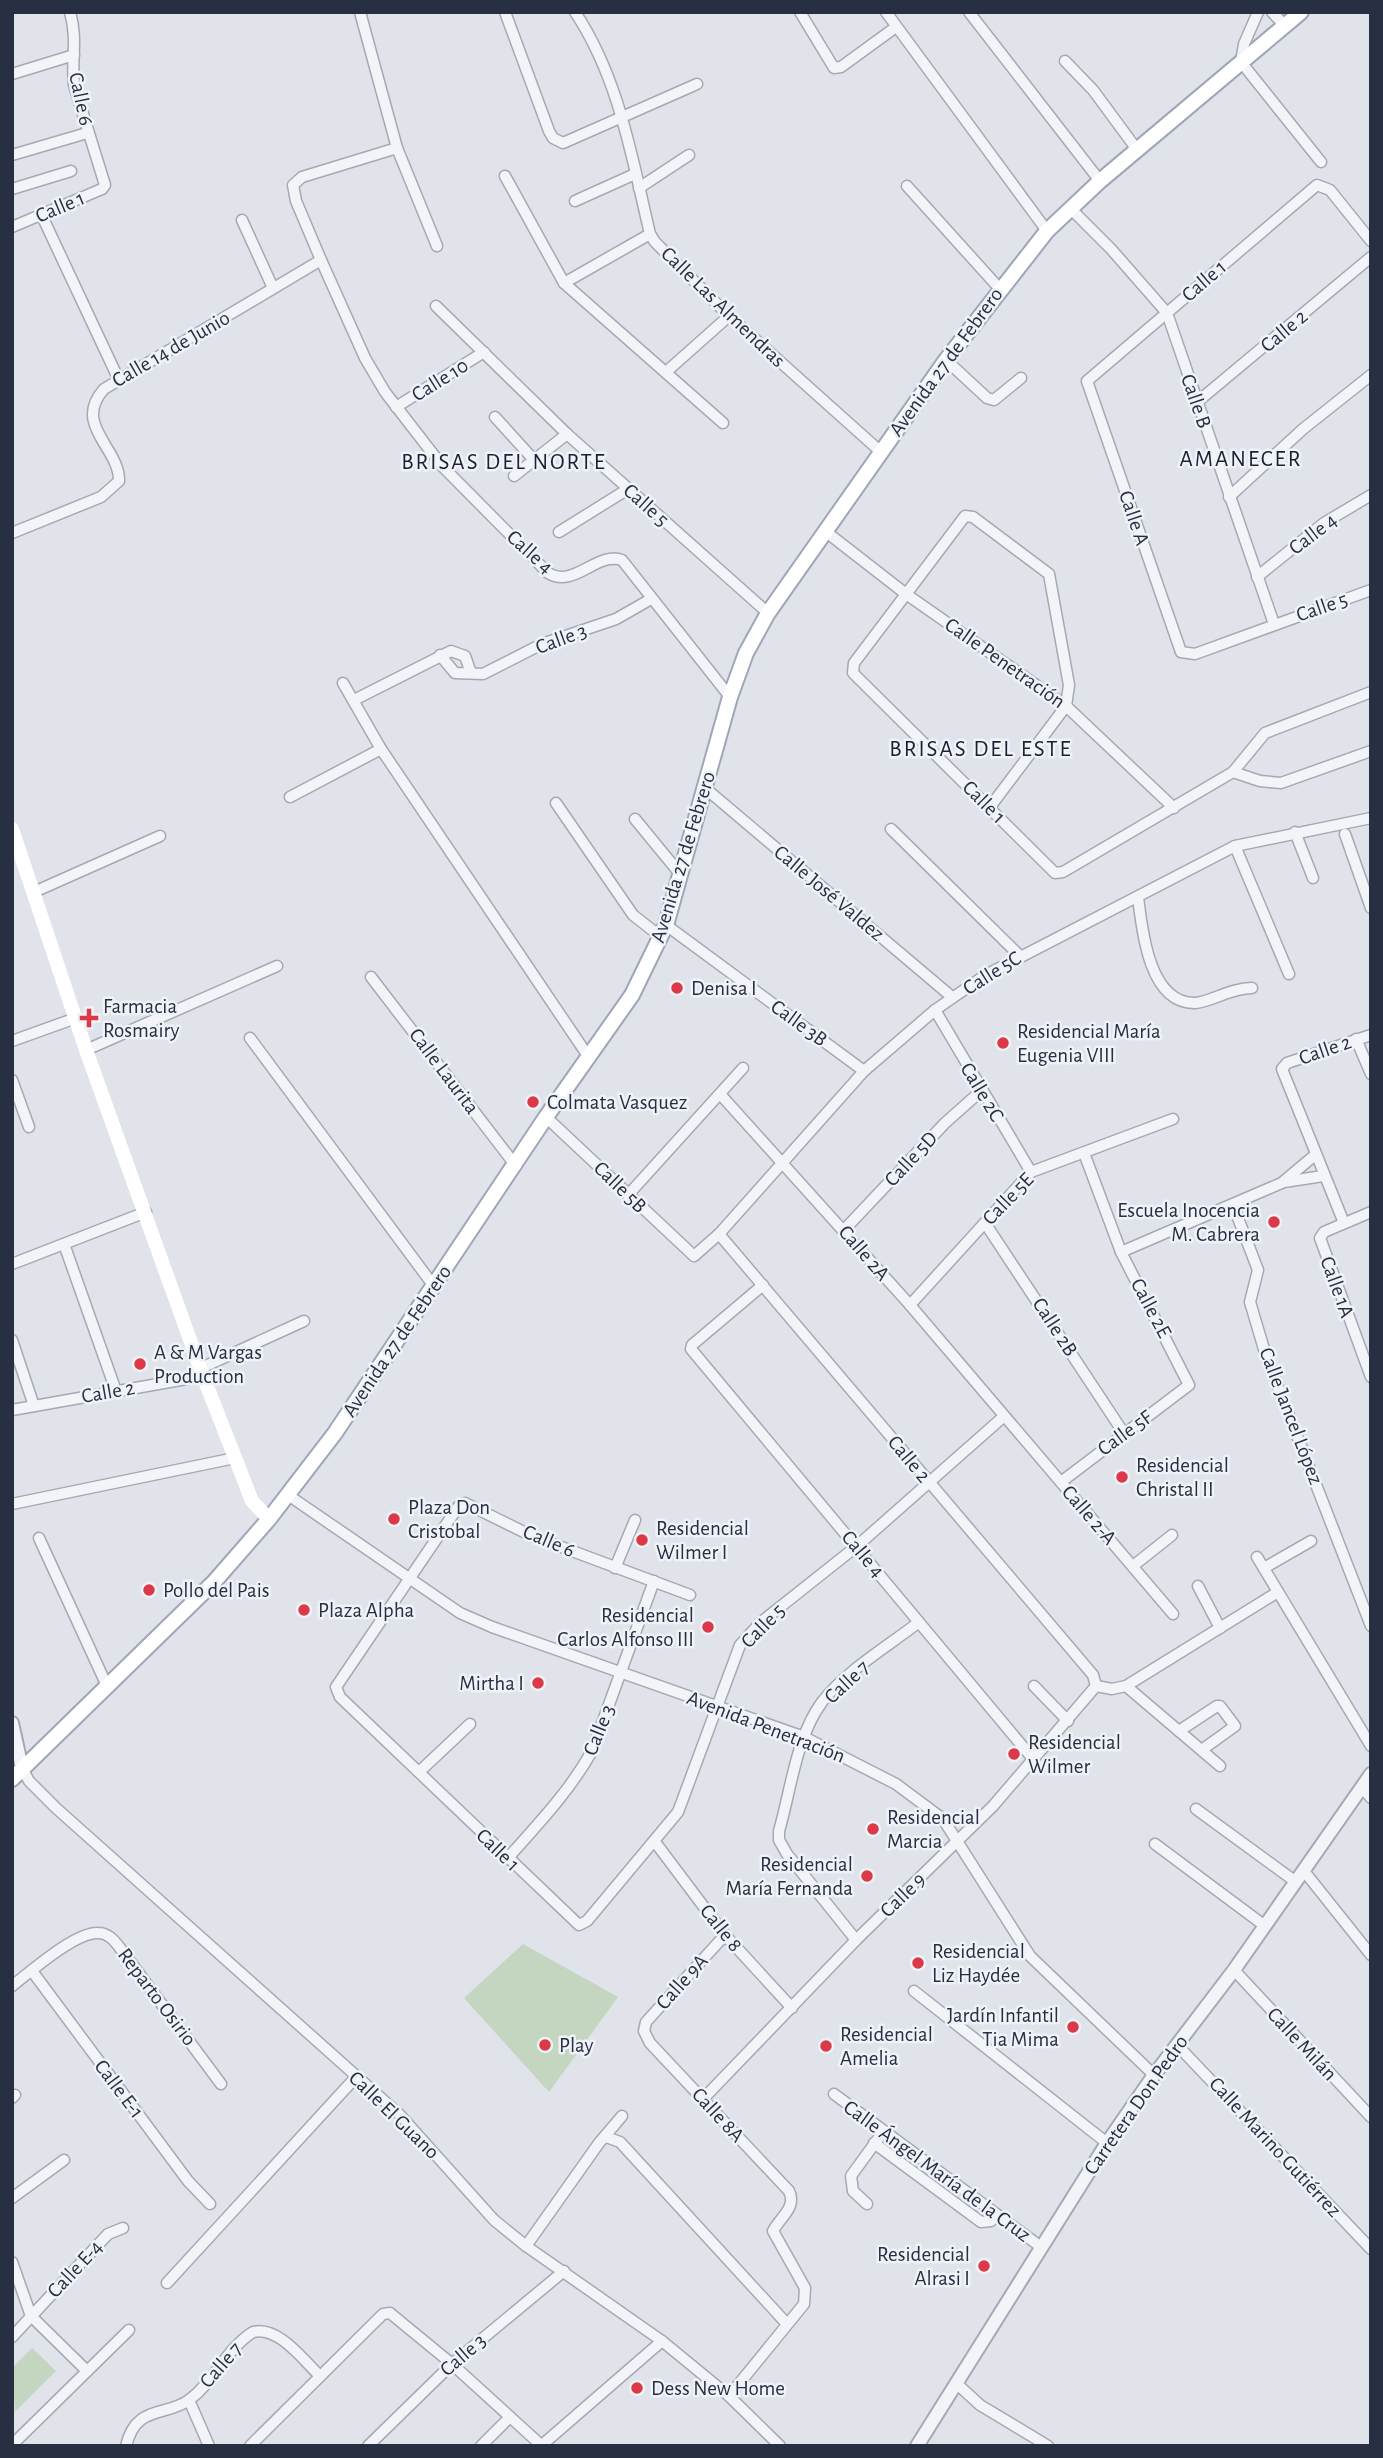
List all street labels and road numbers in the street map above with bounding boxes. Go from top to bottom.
street label: Calle 6 [65,70,97,128]
street label: Calle 1 [32,187,88,227]
street label: Calle Las Almendras [657,243,789,371]
street label: Calle 1 [1178,256,1230,306]
street label: Avenida 27 de Febrero [885,284,1007,440]
street label: Calle 2 [1257,306,1311,356]
street label: Calle 14 de Junio [109,307,233,391]
street label: Calle 10 [408,355,472,405]
street label: Calle B [1177,371,1215,431]
street label: Calle 5 [619,479,673,531]
street label: Calle A [1115,488,1153,548]
street label: Calle 4 [1285,509,1341,559]
street label: Calle 4 [503,526,557,578]
street label: Calle 5 [1294,588,1350,626]
street label: Calle Penetración [941,614,1069,712]
street label: Calle 3 [533,620,589,658]
street label: Avenida 27 de Febrero [647,769,719,945]
street label: Calle 1 [958,776,1010,828]
street label: Calle José Valdez [770,841,888,945]
street label: Calle 5C [959,947,1025,999]
street label: Calle 3B [767,996,831,1050]
street label: Calle Laurita [405,1024,483,1118]
street label: Calle 2 [1296,1031,1354,1069]
street label: Calle 2C [956,1059,1008,1125]
street label: Calle 5D [881,1128,941,1190]
street label: Calle 5B [590,1157,650,1217]
street label: Calle 5E [979,1169,1037,1229]
street label: Calle 2A [834,1221,894,1285]
street label: Calle 1A [1316,1254,1358,1320]
street label: Avenida 27 de Febrero [339,1261,455,1421]
street label: Calle 2E [1127,1275,1175,1341]
street label: Calle 2B [1028,1294,1082,1360]
street label: Calle Jancel López [1255,1345,1327,1487]
street label: Calle 2 [80,1377,136,1407]
street label: Calle 5F [1094,1406,1157,1460]
street label: Calle 2 [884,1432,934,1486]
street label: Calle 2-A [1058,1481,1120,1549]
street label: Calle 6 [520,1521,578,1561]
street label: Calle 4 [838,1526,888,1582]
street label: Calle 5 [737,1600,789,1652]
street label: Calle 7 [820,1656,874,1708]
street label: Avenida Penetración [684,1687,848,1767]
street label: Calle 3 [579,1702,619,1758]
street label: Calle 1 [472,1825,524,1875]
street label: Calle 9 [876,1869,930,1921]
street label: Calle 8 [696,1900,746,1956]
street label: Reparto Osirio [114,1944,200,2050]
street label: Calle 9A [652,1950,712,2014]
street label: Calle Milán [1263,2003,1341,2085]
street label: Carretera Don Pedro [1080,2031,1192,2179]
street label: Calle E-1 [90,2056,148,2122]
street label: Calle El Guano [345,2067,443,2163]
street label: Calle Marino Gutiérrez [1205,2073,1345,2221]
street label: Calle 8A [688,2084,748,2146]
street label: Calle Ángel María de la Cruz [840,2095,1036,2246]
street label: Calle E-4 [43,2236,107,2302]
street label: Calle 3 [436,2330,490,2380]
street label: Calle 7 [196,2338,246,2392]

